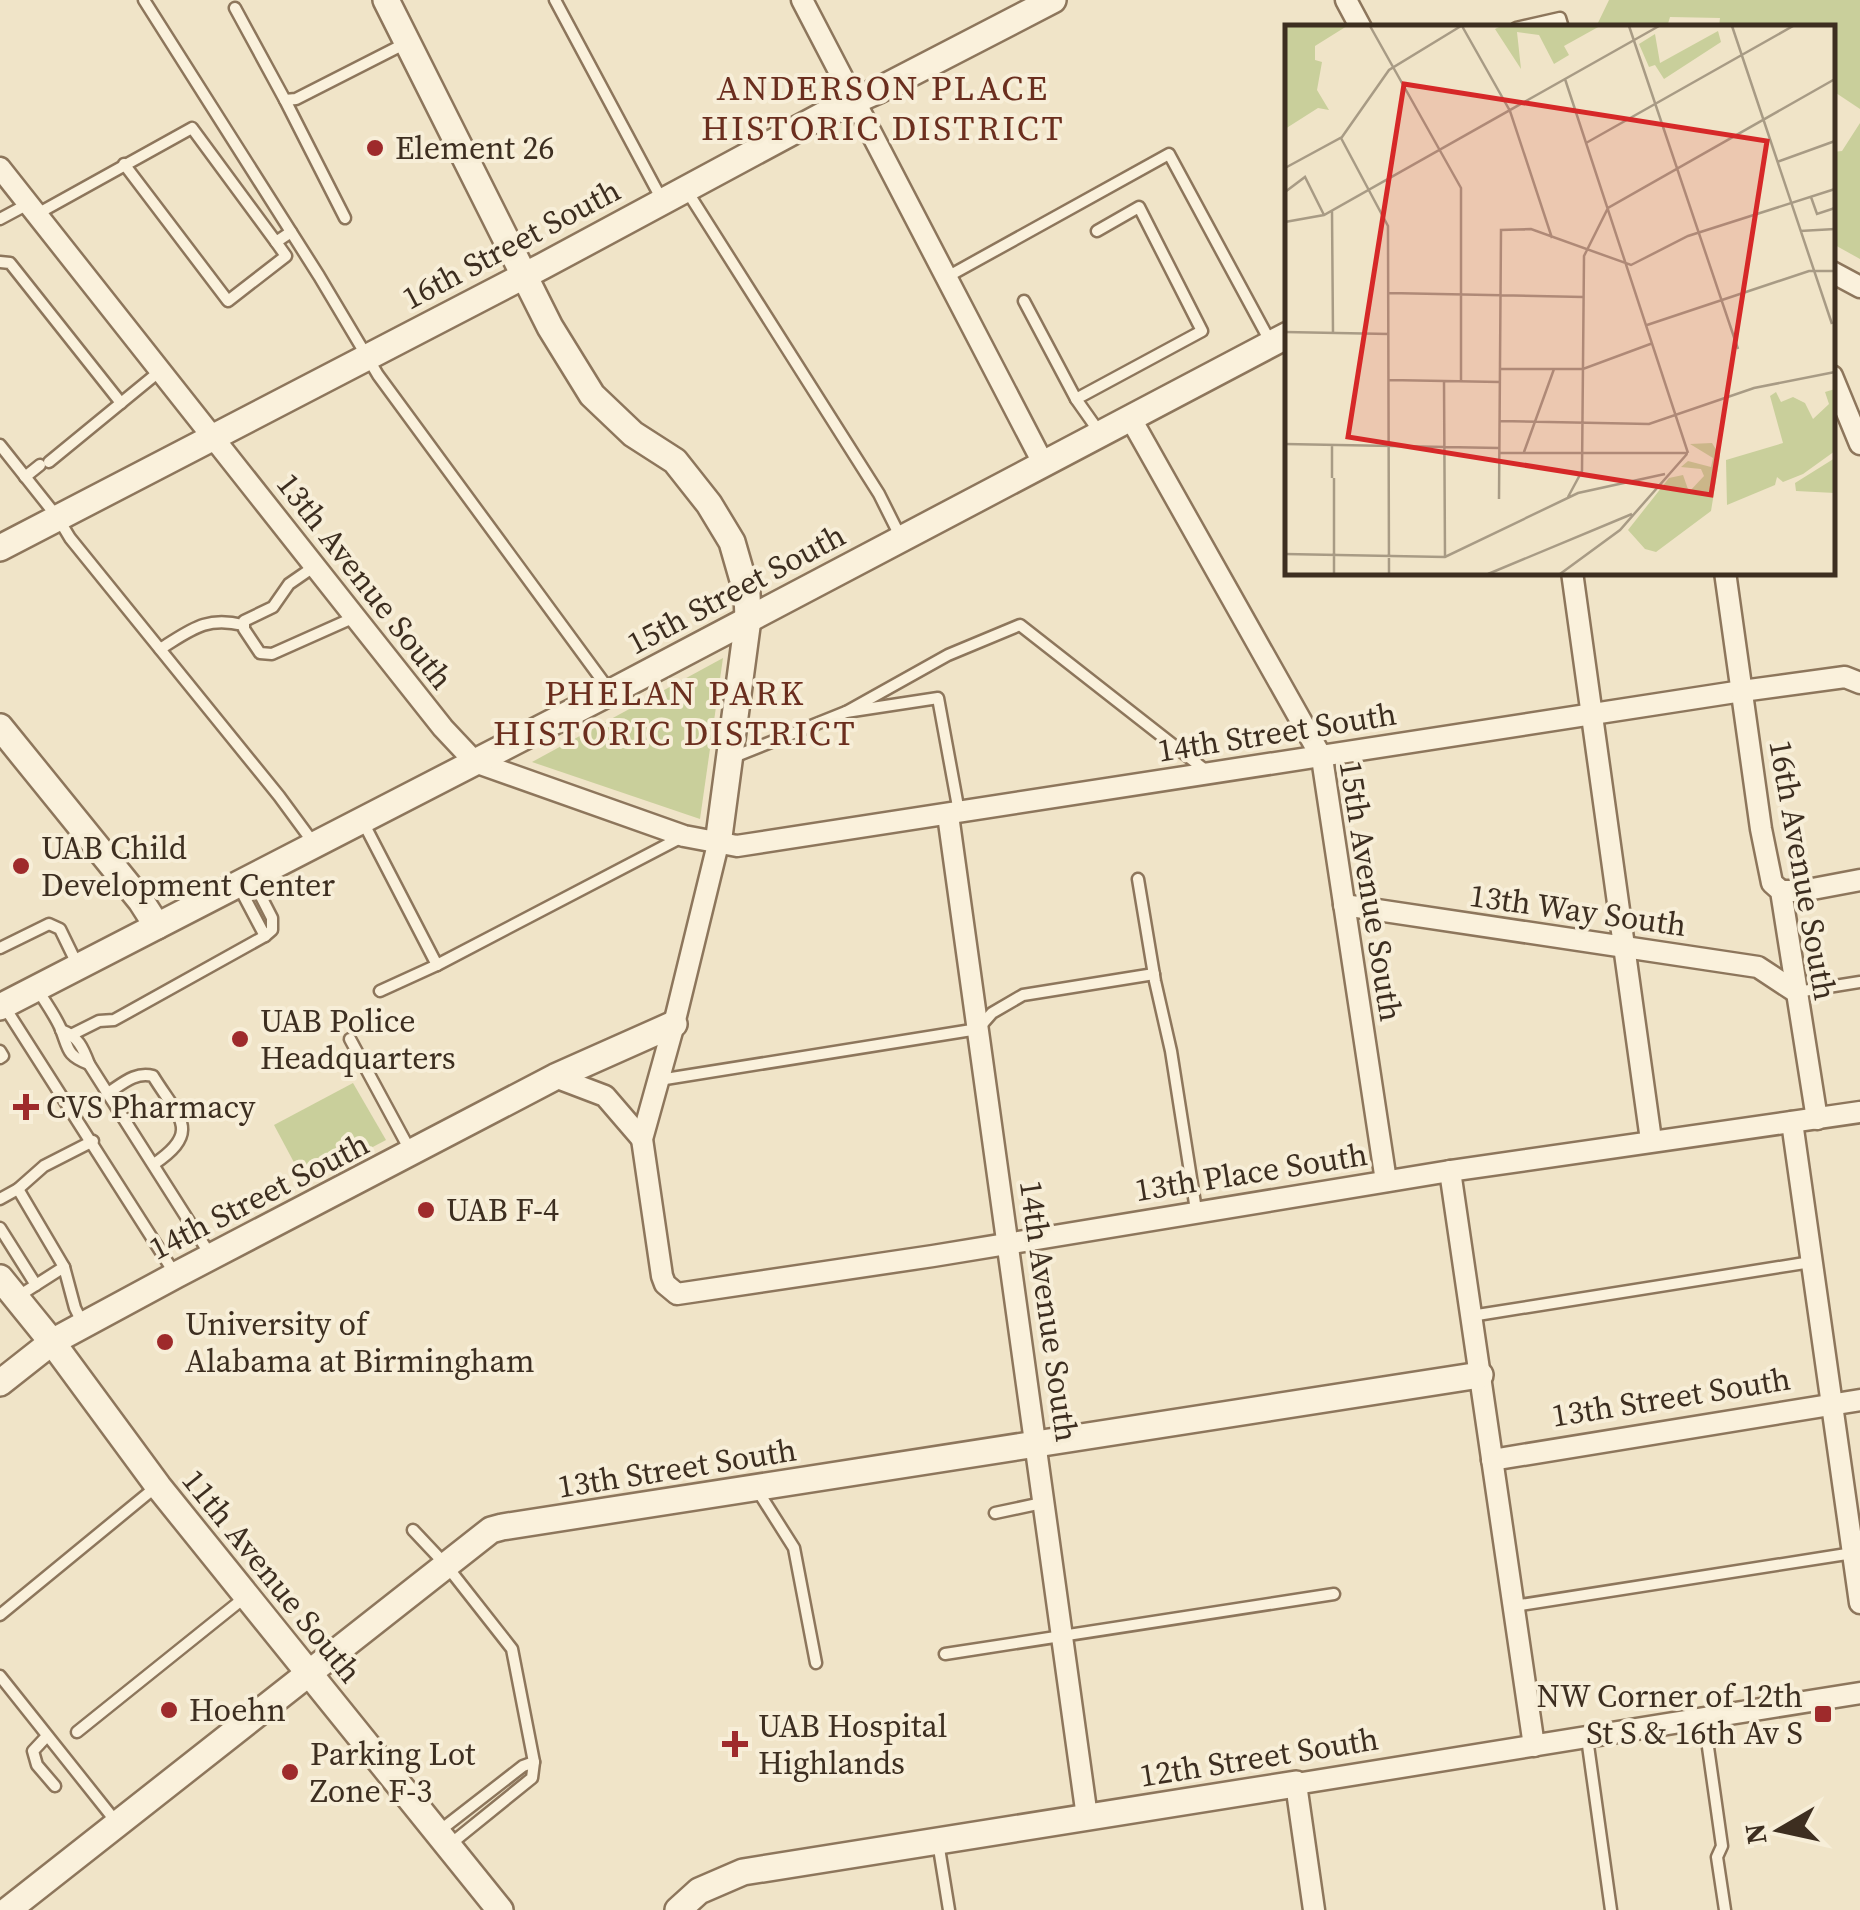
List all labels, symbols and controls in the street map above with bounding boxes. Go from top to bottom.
inset map [1285,25,1835,575]
district label: ANDERSON PLACE HISTORIC DISTRICT [701,64,1065,152]
place label: Element 26 [395,126,554,170]
marker: Element 26 [364,137,386,159]
street label: 16th Street South [394,168,628,320]
street label: 13th Avenue South [267,464,463,698]
street label: 15th Street South [619,513,853,665]
district label: PHELAN PARK HISTORIC DISTRICT [493,669,857,757]
street label: 14th Street South [1154,691,1400,773]
street label: 16th Avenue South [1758,736,1848,1004]
street label: 15th Avenue South [1329,757,1413,1025]
place label: UAB Child Development Center [41,826,335,907]
marker: UAB Child Development Center [10,855,32,877]
street label: 13th Way South [1467,873,1689,947]
place label: UAB Police Headquarters [260,999,456,1080]
marker: UAB Police Headquarters [229,1028,251,1050]
place label: CVS Pharmacy [46,1085,256,1129]
marker: CVS Pharmacy [15,1096,37,1118]
street label: 14th Street South [142,1122,376,1270]
street label: 13th Place South [1132,1132,1370,1212]
street label: 14th Avenue South [1009,1177,1089,1445]
place label: UAB F-4 [446,1188,559,1232]
marker: UAB F-4 [415,1199,437,1221]
place label: University of Alabama at Birmingham [185,1302,534,1383]
marker: University of Alabama at Birmingham [154,1331,176,1353]
street label: 13th Street South [1548,1356,1794,1438]
street label: 13th Street South [554,1427,800,1509]
street label: 11th Avenue South [172,1460,372,1692]
place label: NW Corner of 12th St S & 16th Av S [1537,1674,1803,1755]
place label: Hoehn [189,1688,286,1732]
marker: Hoehn [158,1699,180,1721]
marker: NW Corner of 12th St S & 16th Av S [1812,1703,1834,1725]
place label: UAB Hospital Highlands [758,1704,947,1785]
street label: 12th Street South [1136,1716,1382,1798]
marker: UAB Hospital Highlands [722,1731,748,1757]
place label: Parking Lot Zone F-3 [310,1732,476,1813]
marker: Parking Lot Zone F-3 [279,1761,301,1783]
north arrow [1730,1780,1830,1880]
text: N [1735,1821,1776,1847]

